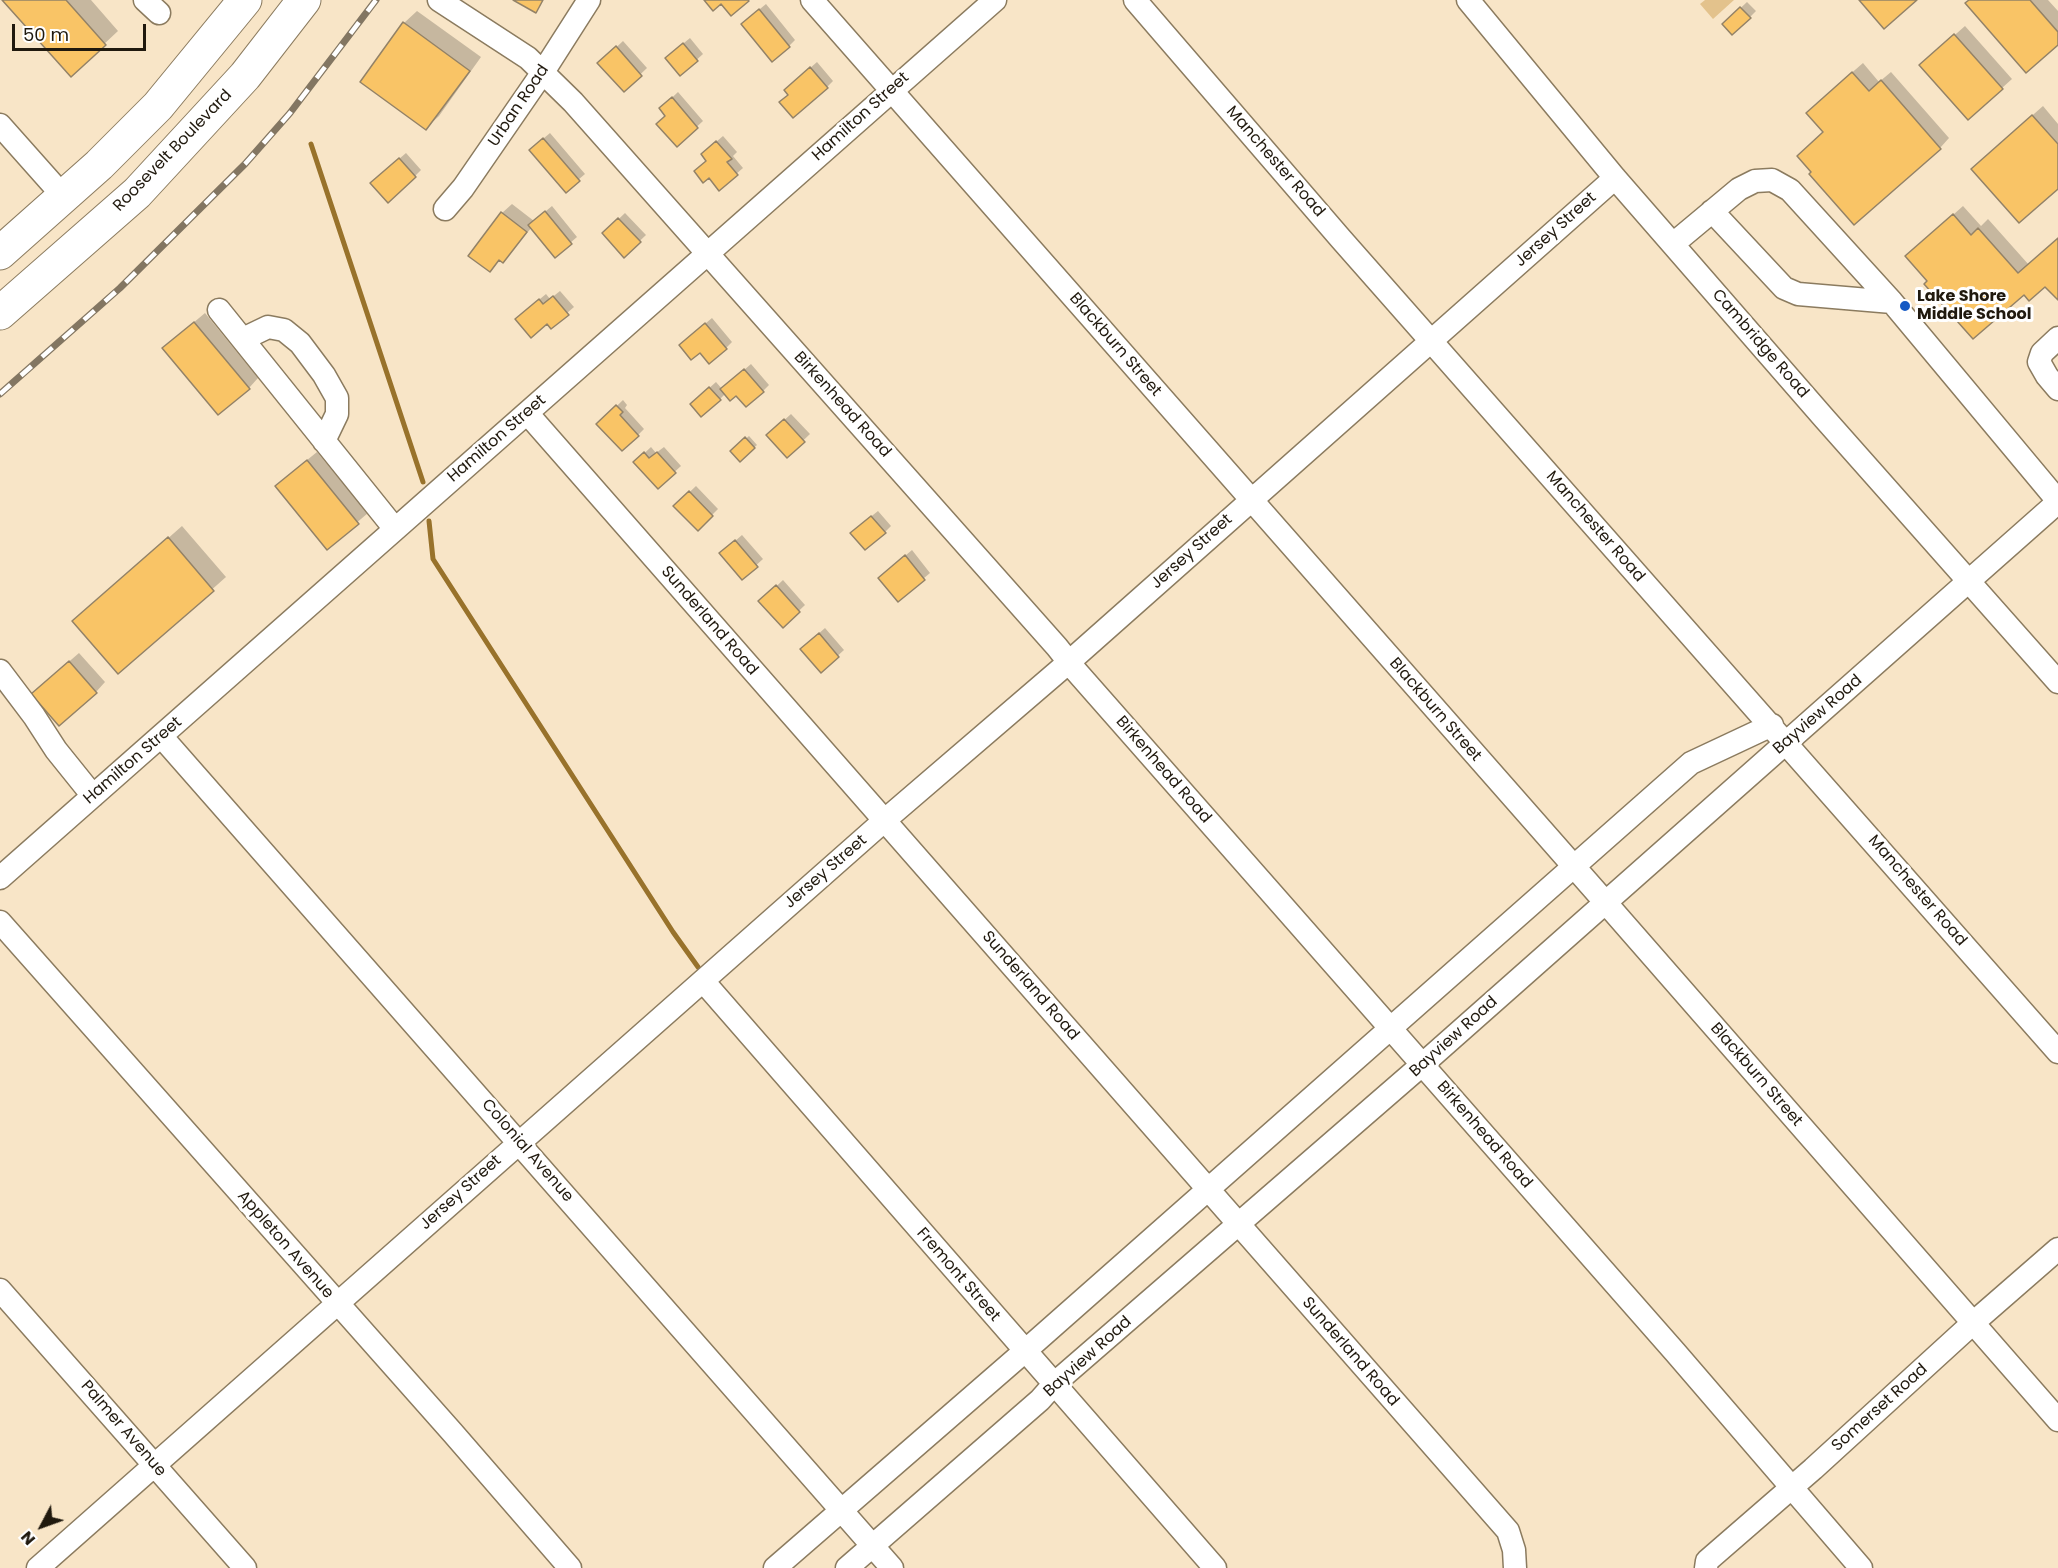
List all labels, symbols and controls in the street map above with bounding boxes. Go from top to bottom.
scale bar [15,12,148,50]
text: 50 m [23,22,69,47]
street label: Urban Road [485,61,553,151]
street label: Hamilton Street [809,68,913,166]
street label: Roosevelt Boulevard [110,86,236,216]
street label: Manchester Road [1222,103,1328,221]
street label: Jersey Street [1511,188,1601,272]
street label: Cambridge Road [1708,286,1812,402]
place label: Lake Shore Middle School [1917,287,2032,325]
street label: Blackburn Street [1065,289,1165,401]
marker: Lake Shore Middle School [1898,299,1912,313]
street label: Birkenhead Road [789,348,895,462]
street label: Hamilton Street [444,391,550,487]
street label: Manchester Road [1542,468,1648,586]
street label: Jersey Street [1147,510,1237,594]
street label: Sunderland Road [656,563,762,679]
street label: Blackburn Street [1385,654,1485,766]
street label: Bayview Road [1770,671,1866,759]
street label: Birkenhead Road [1111,712,1215,828]
street label: Hamilton Street [80,713,186,809]
street label: Jersey Street [781,831,871,913]
street label: Manchester Road [1864,832,1970,950]
street label: Sunderland Road [977,928,1083,1044]
street label: Bayview Road [1406,993,1502,1081]
street label: Blackburn Street [1706,1019,1806,1131]
street label: Birkenhead Road [1432,1077,1536,1193]
street label: Colonial Avenue [477,1096,577,1206]
street label: Jersey Street [416,1151,506,1235]
street label: Appleton Avenue [233,1187,337,1303]
street label: Fremont Street [912,1224,1004,1326]
street label: Sunderland Road [1297,1294,1403,1410]
street label: Bayview Road [1040,1313,1136,1401]
street label: Somerset Road [1828,1360,1932,1456]
street label: Palmer Avenue [76,1377,170,1481]
north arrow [12,1496,72,1556]
text: N [15,1526,41,1550]

